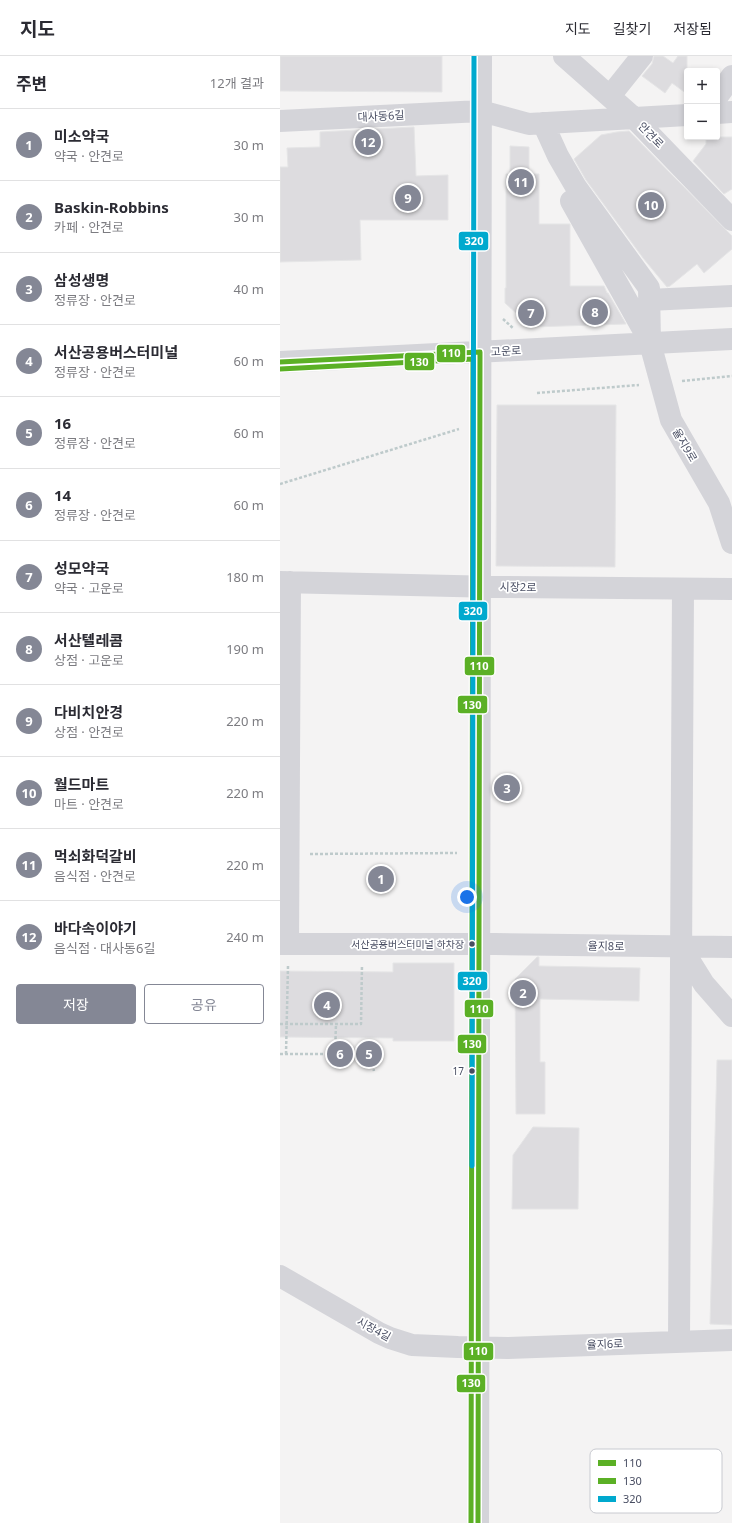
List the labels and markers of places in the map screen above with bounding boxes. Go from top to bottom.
pin: 12 [355,127,381,157]
pin: 11 [508,167,534,197]
pin: 9 [395,183,421,213]
pin: 10 [638,190,664,220]
pin: 8 [582,297,608,327]
pin: 7 [518,298,544,328]
pin: 3 [494,773,520,803]
pin: 1 [368,864,394,894]
place label: 서산공용버스터미널 하차장 [351,937,464,951]
marker: 서산공용버스터미널 하차장 [467,939,477,949]
pin: 2 [510,978,536,1008]
pin: 4 [314,990,340,1020]
pin: 6 [327,1039,353,1069]
pin: 5 [356,1039,382,1069]
place label: 17 [453,1064,464,1078]
marker: 17 [467,1066,477,1076]

